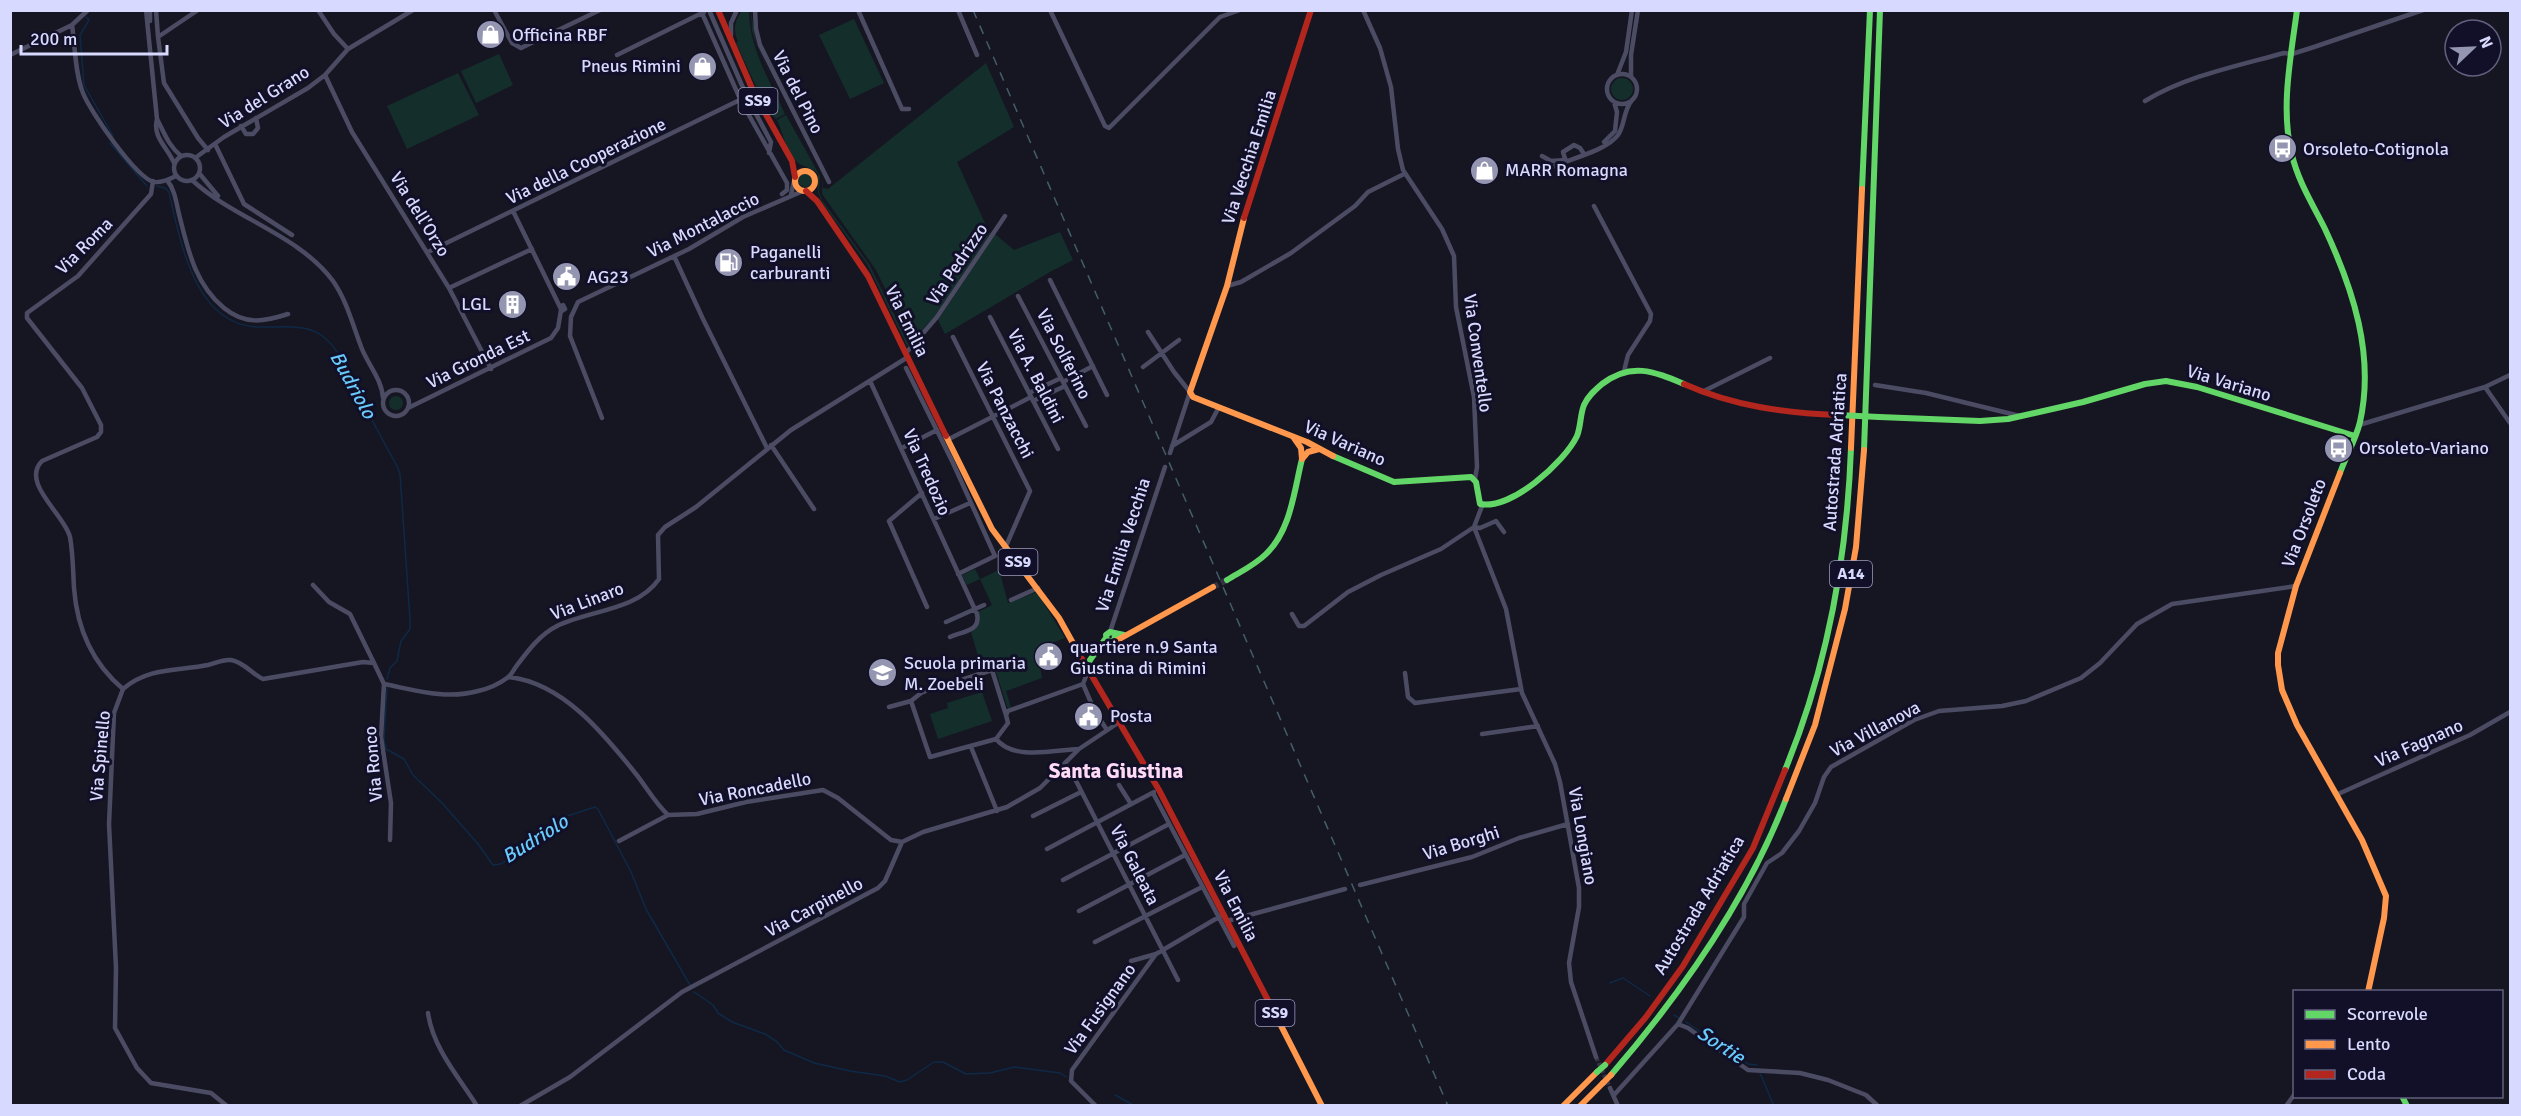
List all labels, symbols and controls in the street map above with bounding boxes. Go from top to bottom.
scale bar [21,18,166,56]
north arrow [2443,18,2503,78]
shop icon: Officina RBF [475,19,507,51]
place label: Officina RBF [512,24,607,46]
text: 200 m [30,28,77,50]
text: N [2475,33,2497,52]
street label: Via del Pino [768,47,828,137]
shop icon: Pneus Rimini [686,50,718,82]
place label: Pneus Rimini [581,55,681,77]
street label: Via del Grano [215,61,313,133]
street label: Via Vecchia Emilia [1217,87,1281,227]
road number: SS9 [738,88,777,114]
street label: Via della Cooperazione [502,113,670,209]
bus stop icon: Orsoleto-Cotignola [2266,133,2298,165]
place label: Orsoleto-Cotignola [2303,138,2449,160]
shop icon: MARR Romagna [1468,154,1500,186]
place label: MARR Romagna [1505,159,1628,181]
street label: Via dell'Orzo [385,167,455,261]
street label: Via Montalaccio [643,187,763,263]
street label: Via Roma [51,213,117,279]
street label: Via Pedrizzo [922,219,992,309]
place label: Paganelli carburanti [750,241,830,284]
fuel station icon: Paganelli carburanti [713,246,745,278]
public building icon: AG23 [550,261,582,293]
place label: AG23 [587,266,629,288]
street label: Via Emilia [880,282,934,360]
building icon: LGL [496,288,528,320]
street label: Via Conventello [1459,292,1497,414]
place label: LGL [461,293,491,315]
street label: Via Solferino [1032,305,1096,403]
street label: Via Gronda Est [423,324,533,394]
street label: Via A. Baldini [1003,325,1069,427]
water label: Budriolo [324,347,382,424]
street label: Via Panzacchi [971,358,1039,462]
street label: Via Variano [2184,360,2274,406]
street label: Autostrada Adriatica [1818,372,1852,532]
street label: Via Variano [1301,415,1389,471]
street label: Via Tredozio [898,425,956,519]
bus stop icon: Orsoleto-Variano [2322,432,2354,464]
place label: Orsoleto-Variano [2359,437,2489,459]
street label: Via Emilia Vecchia [1091,475,1155,615]
street label: Via Orsoleto [2277,475,2331,571]
road number: SS9 [998,549,1038,575]
road number: A14 [1830,561,1872,587]
street label: Via Linaro [547,577,627,625]
place label: quartiere n.9 Santa Giustina di Rimini [1070,636,1218,679]
public building icon: quartiere n.9 Santa Giustina di Rimini [1033,641,1065,673]
place label: Scuola primaria M. Zoebeli [904,652,1026,695]
school or university icon: Scuola primaria M. Zoebeli [867,657,899,689]
street label: Via Villanova [1826,696,1924,762]
public building icon: Posta [1073,700,1105,732]
place label: Posta [1110,705,1152,727]
street label: Via Spinello [85,710,115,802]
street label: Via Fagnano [2372,714,2466,772]
street label: Via Ronco [359,725,387,803]
district label: Santa Giustina [1049,758,1183,784]
street label: Via Roncadello [697,767,813,811]
street label: Via Longiano [1564,785,1602,887]
water label: Budriolo [497,808,574,869]
street label: Via Galeata [1105,821,1165,909]
street label: Via Borghi [1420,821,1502,865]
street label: Autostrada Adriatica [1649,831,1749,979]
street label: Via Emilia [1209,867,1263,945]
street label: Via Carpinello [761,872,867,942]
street label: Via Fusignano [1060,959,1140,1059]
legend [2293,990,2503,1098]
road number: SS9 [1256,1000,1294,1026]
text: Scorrevole [2347,1003,2428,1025]
water label: Sortie [1692,1020,1750,1070]
text: Lento [2347,1033,2390,1055]
text: Coda [2347,1063,2386,1085]

